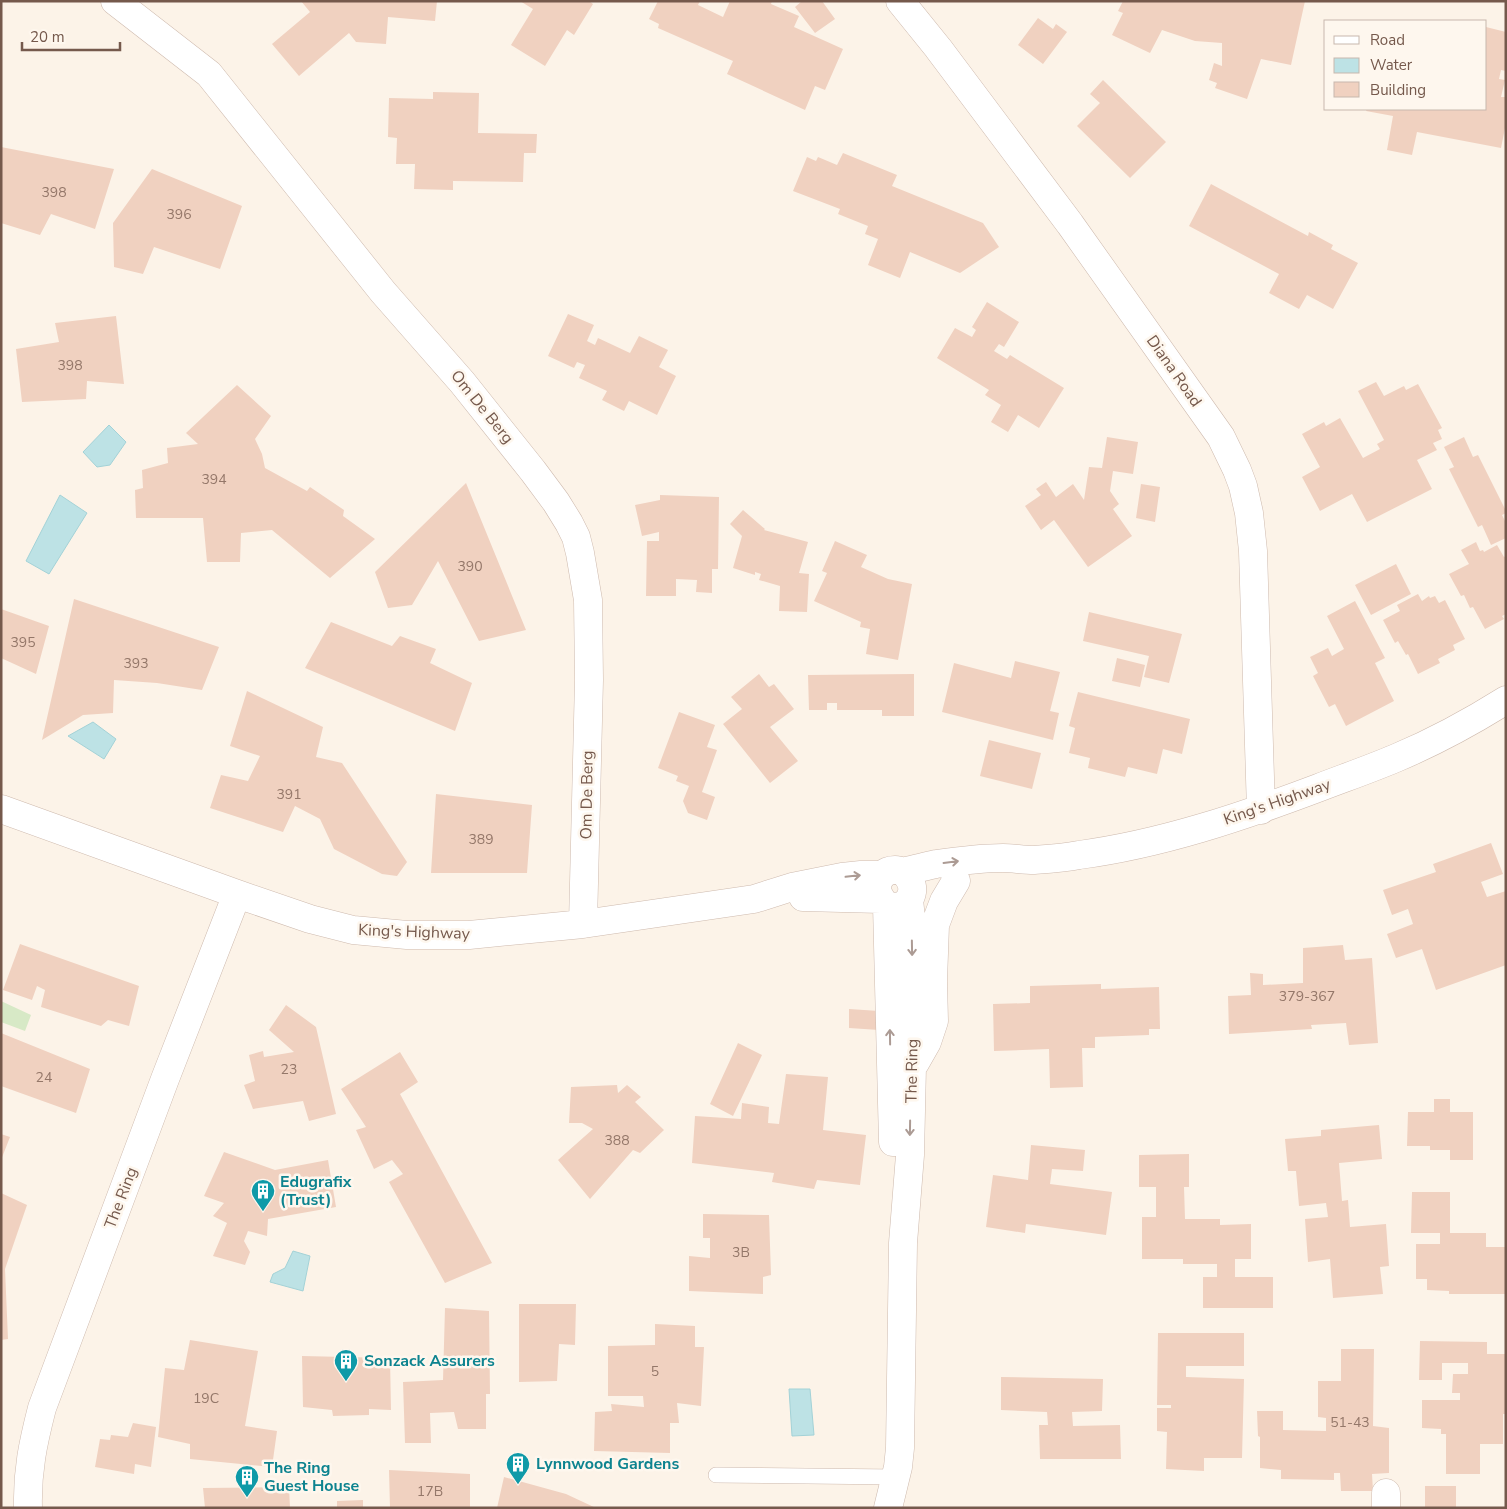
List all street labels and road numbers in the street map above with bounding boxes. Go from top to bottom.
street label: Diana Road [1141,331,1207,411]
street label: Om De Berg [445,366,519,448]
street label: Om De Berg [575,750,599,840]
street label: King's Highway [1221,773,1334,831]
street label: King's Highway [358,919,471,945]
street label: The Ring [900,1039,924,1103]
street label: The Ring [99,1164,143,1232]

